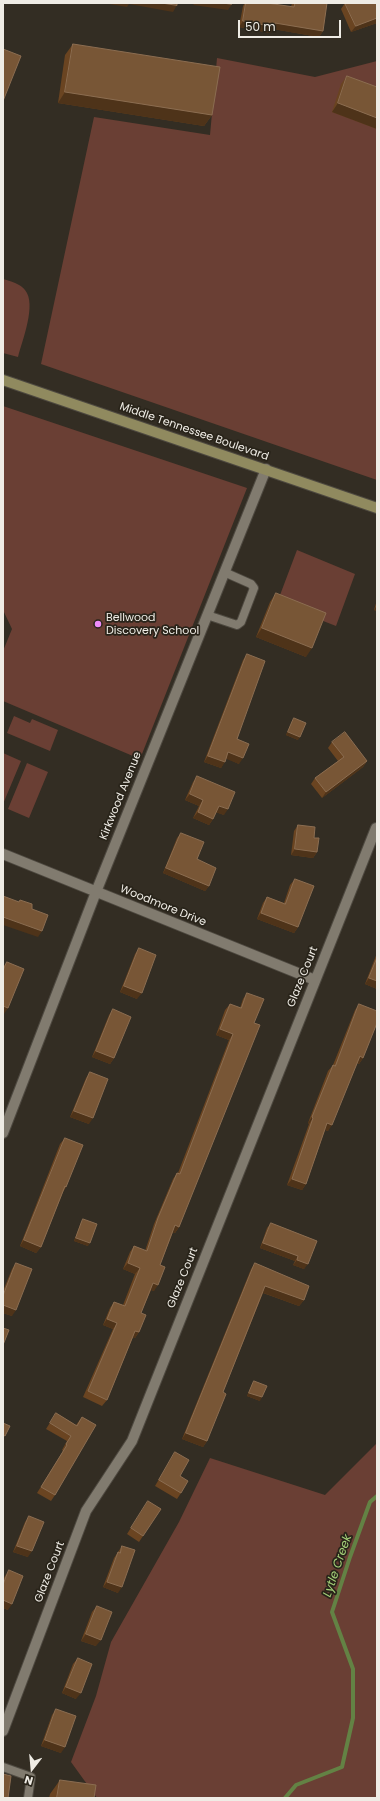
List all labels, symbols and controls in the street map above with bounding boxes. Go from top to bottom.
scale bar [240,12,343,38]
text: 50 m [245,18,276,35]
street label: Middle Tennessee Boulevard [118,400,270,464]
place label: Bellwood Discovery School [106,611,199,637]
marker: Bellwood Discovery School [93,619,103,629]
street label: Kirkwood Avenue [97,750,145,842]
street label: Woodmore Drive [118,883,208,929]
street label: Glaze Court [285,945,321,1009]
street label: Glaze Court [165,1246,201,1310]
water label: Lytle Creek [321,1533,355,1599]
street label: Glaze Court [32,1540,68,1604]
north arrow [12,1749,52,1789]
text: N [23,1772,35,1789]

